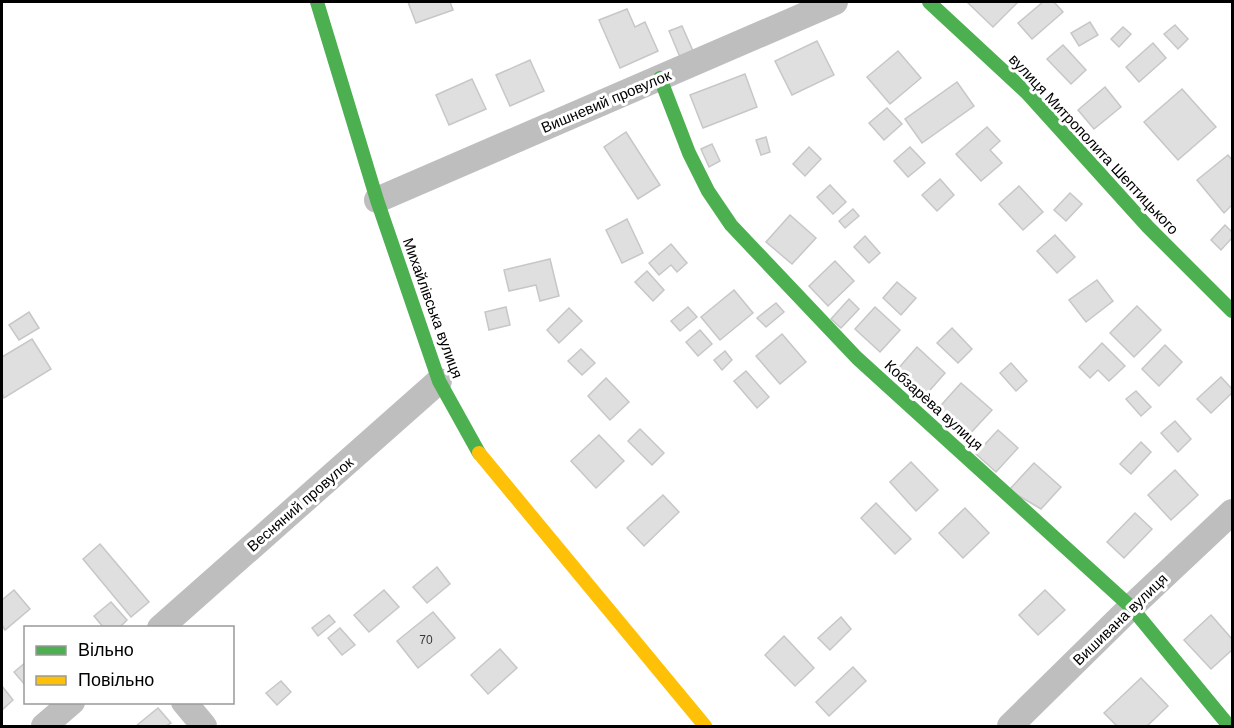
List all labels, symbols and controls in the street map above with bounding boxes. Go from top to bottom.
street label: вулиця Митрополита Шептицького [1006,50,1182,238]
street label: Вишневий провулок [539,66,674,136]
street label: Михайлівська вулиця [400,235,466,381]
street label: Кобзарèва вулиця [881,356,987,454]
street label: Весняний провулок [244,453,357,555]
street label: Вишивана вулиця [1069,570,1171,668]
legend [24,626,234,704]
house number: 70 [419,633,433,647]
text: Вільно [78,640,134,660]
text: Повільно [78,670,154,690]

